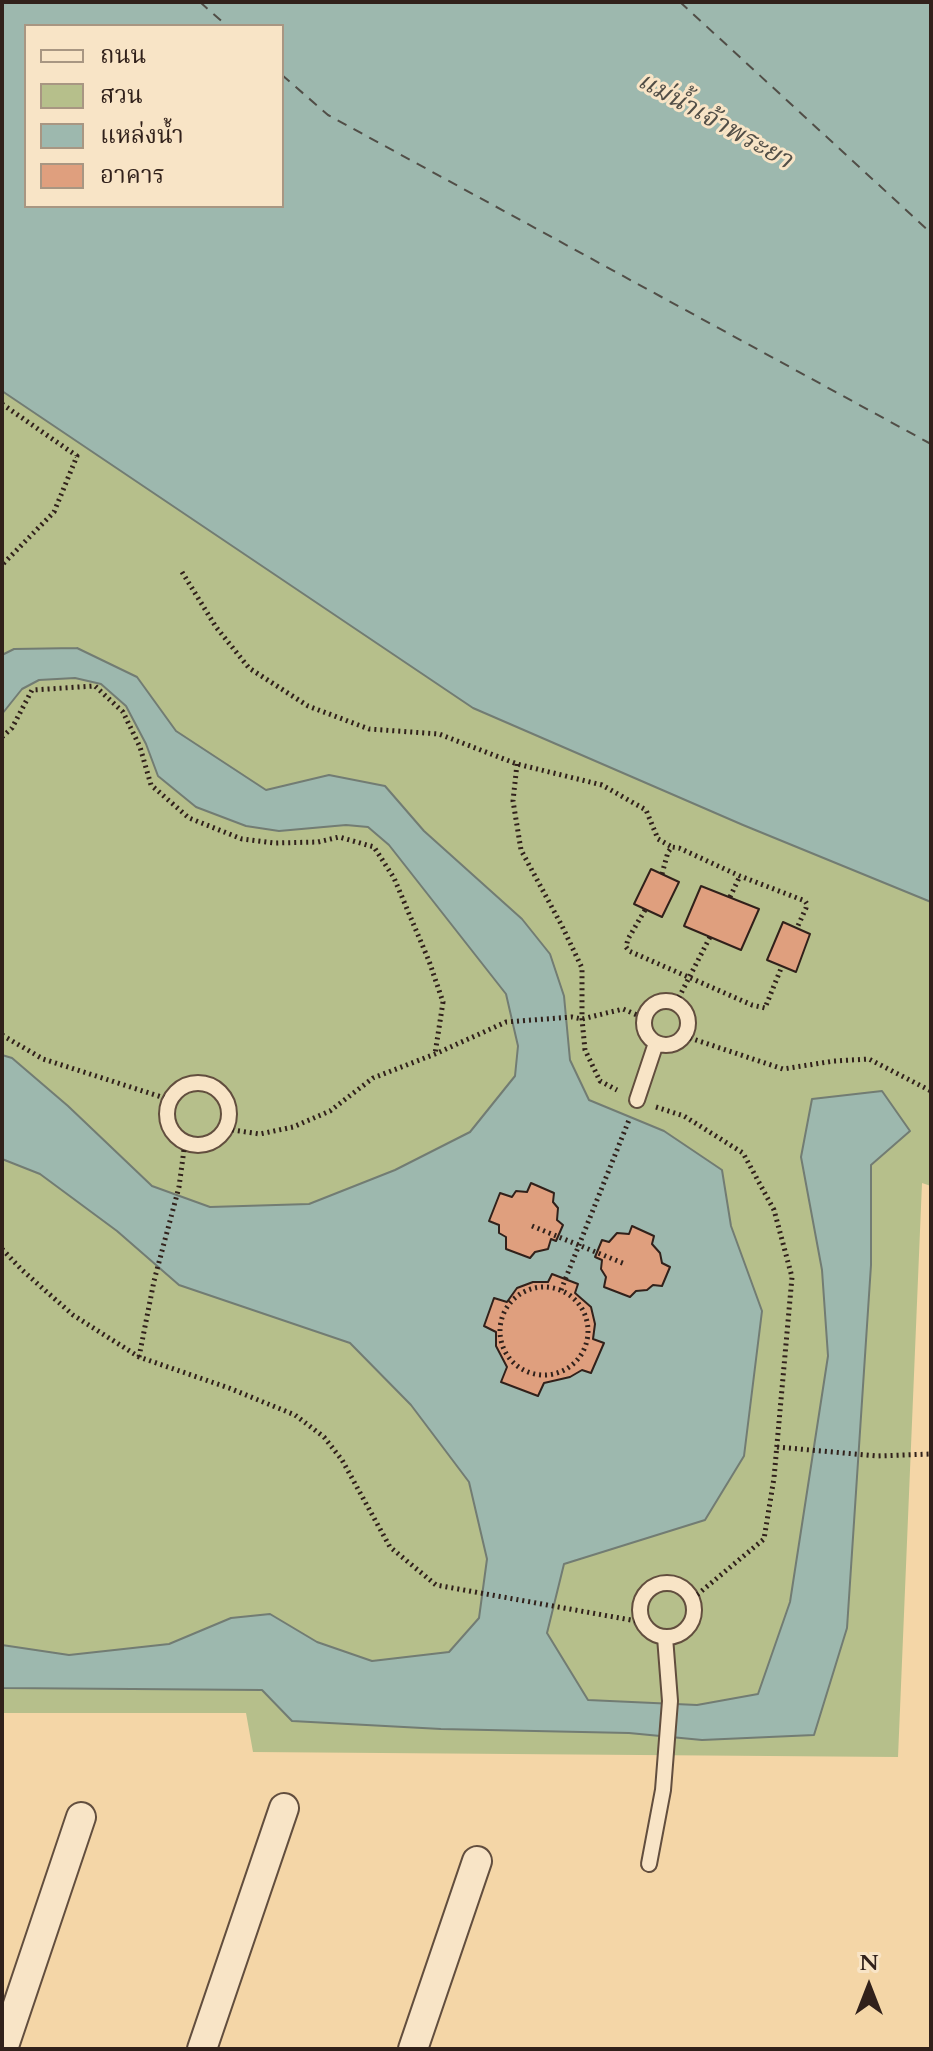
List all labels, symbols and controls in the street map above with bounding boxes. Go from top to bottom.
legend [24,24,284,208]
text: ถนน [100,39,146,72]
water label: แม่น้ำเจ้าพระยา [631,67,797,177]
text: สวน [100,79,143,112]
text: แหล่งน้ำ [100,119,184,152]
text: อาคาร [100,159,165,192]
north arrow [829,1947,909,2027]
text: N [859,1948,879,1978]

